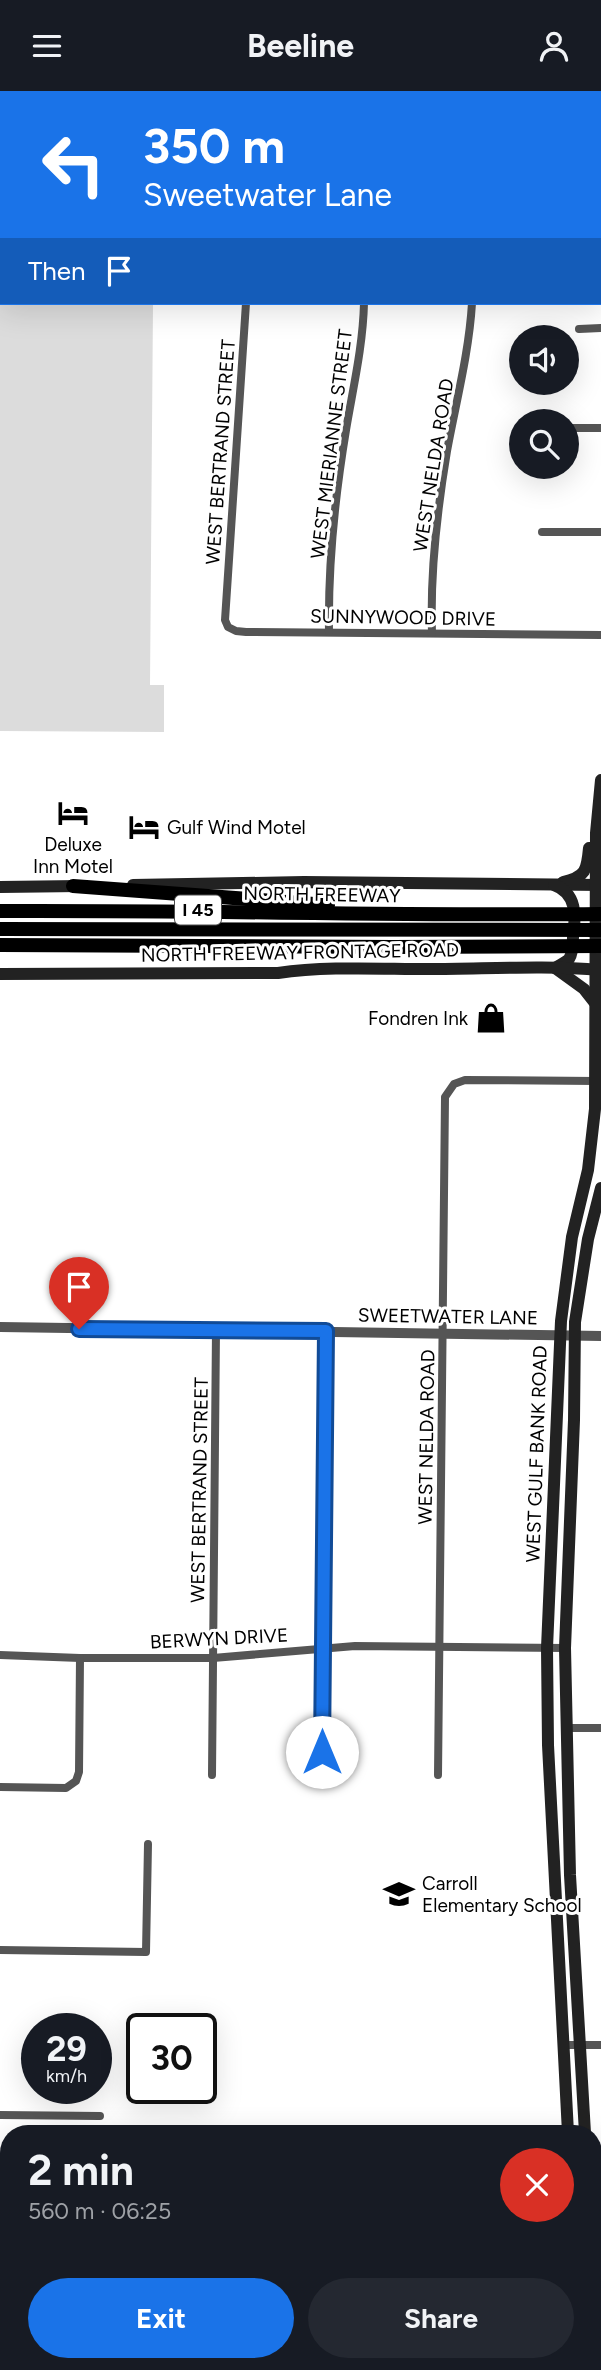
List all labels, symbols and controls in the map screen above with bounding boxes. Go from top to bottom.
icon: menu [28,27,66,65]
text: Beeline [247,27,354,65]
icon: person [535,27,573,65]
text: 350 m [143,116,285,175]
icon: left [28,119,119,210]
text: Sweetwater Lane [143,176,392,214]
icon: arrive [100,252,138,290]
text: Then [28,255,86,287]
map controls [509,325,579,479]
button: sound [509,325,579,395]
street label: WEST MIERIANNE STREET [306,327,357,560]
street label: WEST BERTRAND STREET [201,338,240,565]
street label: WEST NELDA ROAD [408,377,459,553]
button: search [509,409,579,479]
street label: SUNNYWOOD DRIVE [310,604,496,631]
hotel icon: Deluxe Inn Motel [56,796,90,830]
hotel icon: Gulf Wind Motel [127,810,161,844]
place label: Gulf Wind Motel [167,816,306,839]
place label: Deluxe Inn Motel [33,833,113,878]
street label: NORTH FREEWAY [243,882,401,907]
road number: I 45 [175,895,221,925]
street label: NORTH FREEWAY FRONTAGE ROAD [141,938,459,967]
shop icon: Fondren Ink [474,1001,508,1035]
place label: Fondren Ink [368,1007,469,1030]
pin [49,1257,109,1329]
icon: arrive [60,1268,98,1306]
street label: SWEETWATER LANE [358,1303,538,1330]
street label: WEST GULF BANK ROAD [521,1345,552,1563]
street label: WEST NELDA ROAD [413,1349,440,1525]
street label: WEST BERTRAND STREET [186,1376,213,1603]
street label: BERWYN DRIVE [149,1623,289,1654]
position arrow [285,1715,359,1789]
place label: Carroll Elementary School [422,1872,582,1917]
school or university icon: Carroll Elementary School [382,1877,416,1911]
speed limit sign: 30 [126,2013,217,2104]
text: 29 [46,2028,87,2070]
text: km/h [46,2065,87,2087]
text: 2 min [28,2145,134,2196]
button: close [500,2148,574,2222]
text: 560 m · 06:25 [28,2197,171,2225]
button: Exit [28,2278,294,2358]
button: Share [308,2278,574,2358]

